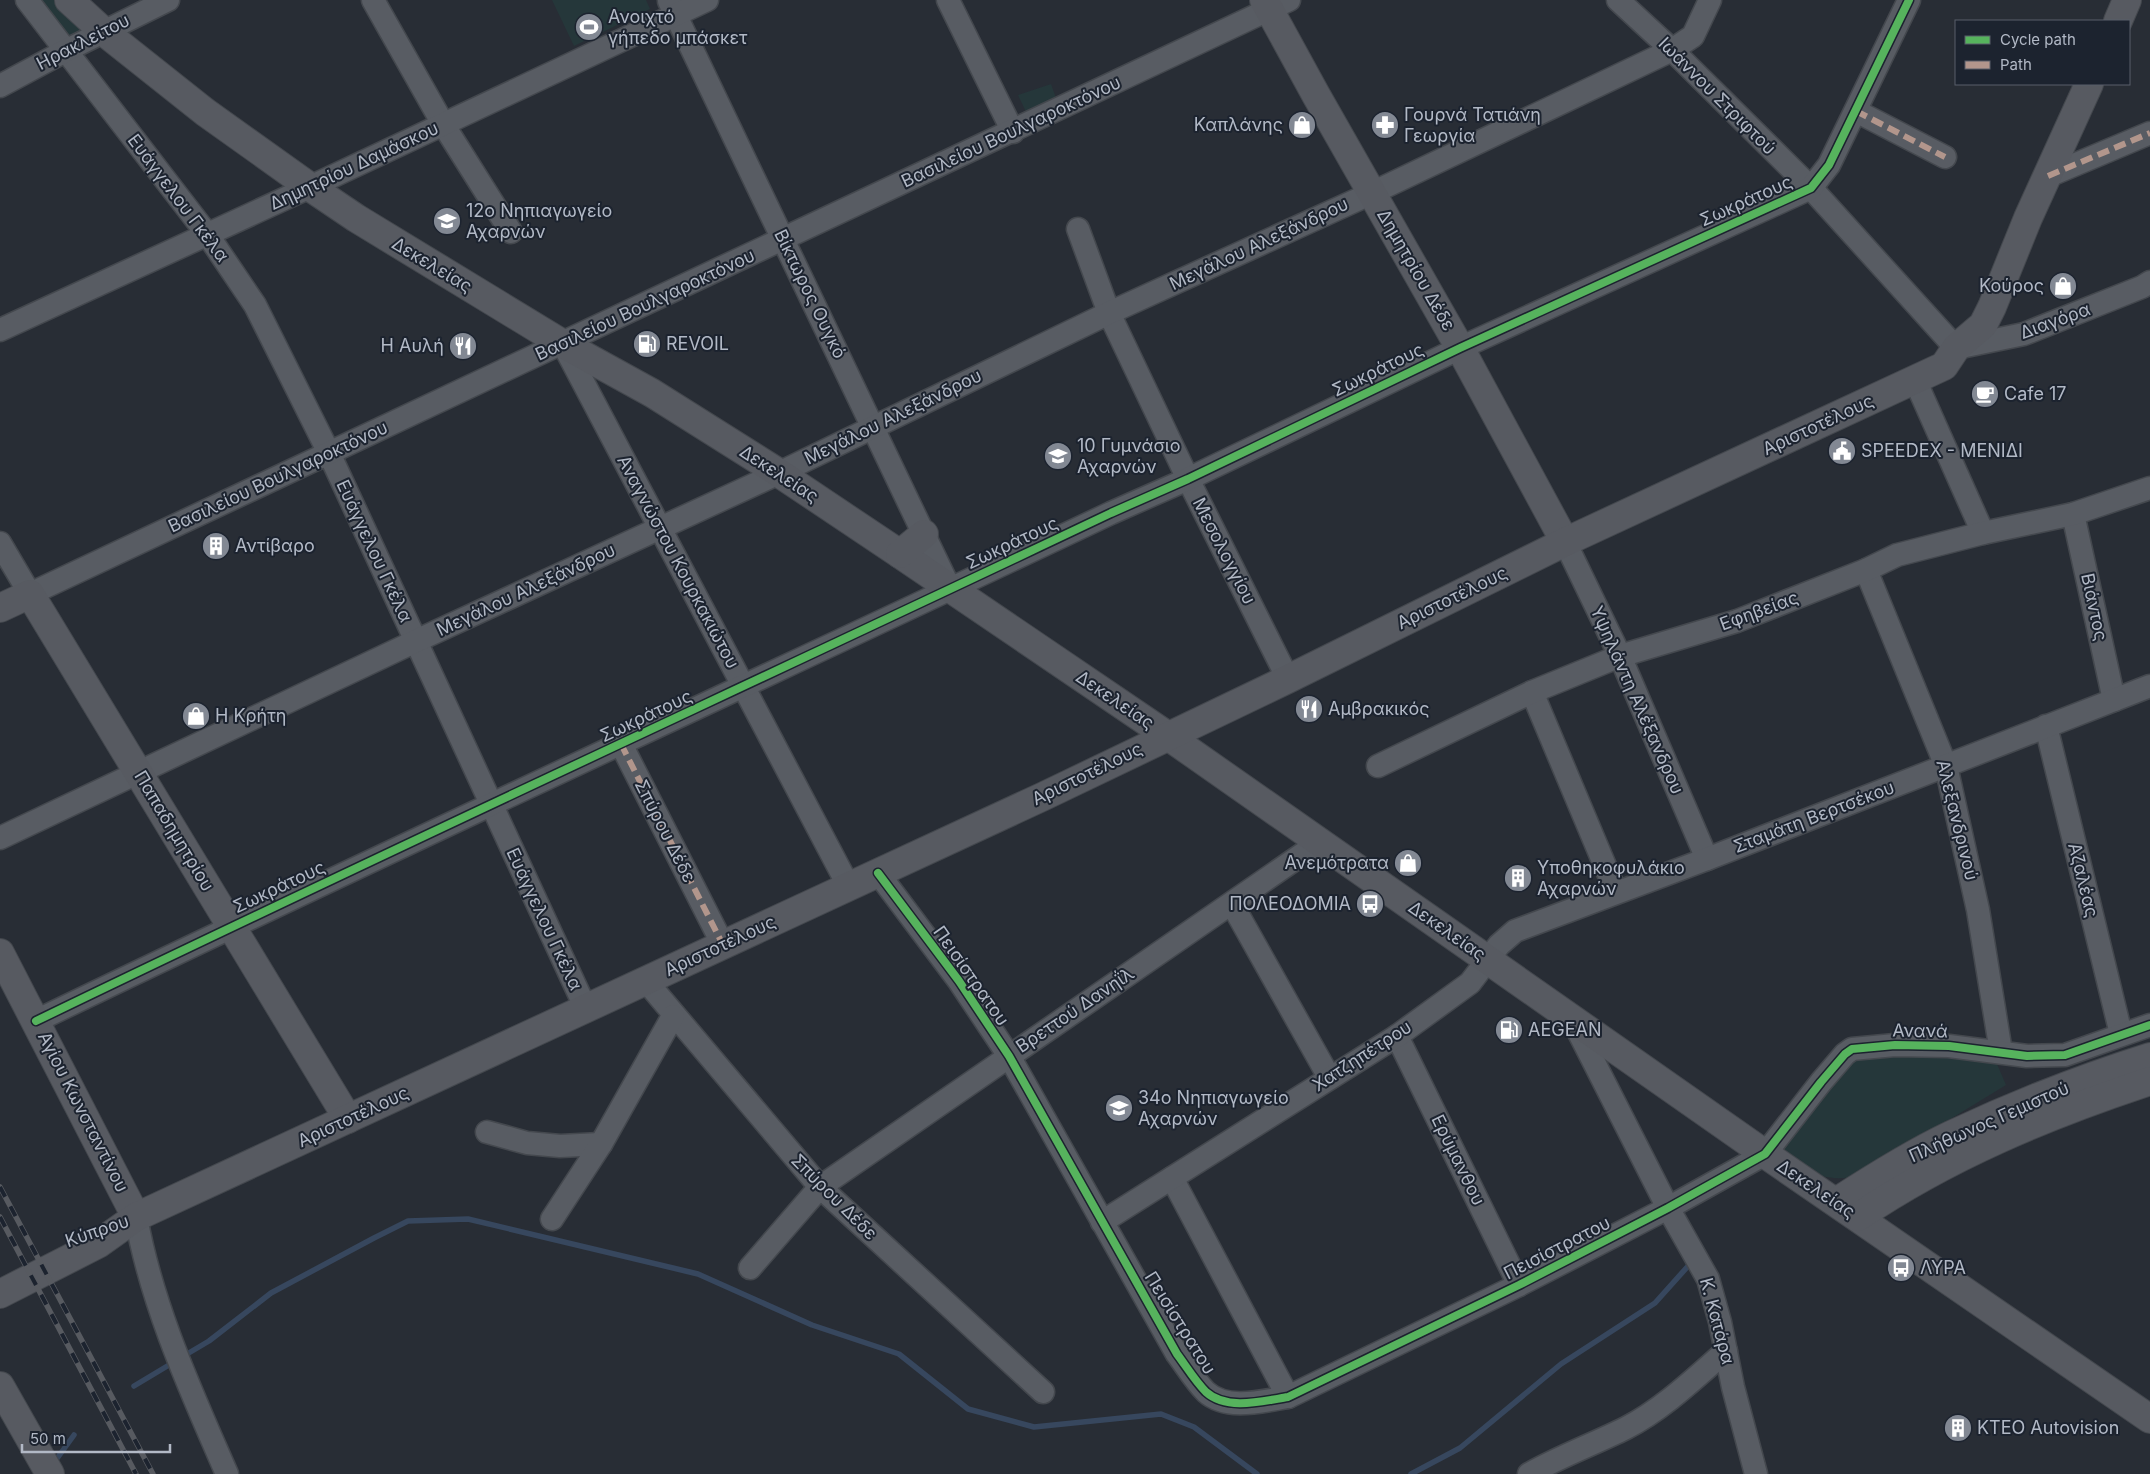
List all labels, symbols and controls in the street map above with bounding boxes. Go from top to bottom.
place label: Ανοιχτό γήπεδο μπάσκετ [608,6,748,48]
street label: Ηρακλείτου [33,9,133,74]
sports icon: Ανοιχτό γήπεδο μπάσκετ [574,12,604,42]
legend [1955,20,2130,85]
text: Cycle path [2000,30,2076,49]
street label: Ιωάννου Στριφτού [1654,33,1780,159]
text: Path [2000,55,2032,74]
street label: Βασιλείου Βουλγαροκτόνου [898,71,1124,192]
place label: Γουρνά Τατιάνη Γεωργία [1404,104,1541,146]
shop icon: Καπλάνης [1287,110,1317,140]
pharmacy icon: Γουρνά Τατιάνη Γεωργία [1370,110,1400,140]
place label: Καπλάνης [1194,114,1283,135]
street label: Δημητρίου Δαμάσκου [266,117,442,214]
street label: Ευάγγελου Γκέλα [124,130,233,266]
street label: Σωκράτους [1696,171,1795,230]
street label: Μεγάλου Αλεξάνδρου [1166,193,1351,294]
place label: 12ο Νηπιαγωγείο Αχαρνών [466,200,612,242]
street label: Δημητρίου Δέδε [1373,205,1460,334]
school or university icon: 12ο Νηπιαγωγείο Αχαρνών [432,206,462,236]
street label: Βίκτωρος Ουγκό [770,226,851,362]
street label: Δεκελείας [389,233,476,297]
street label: Βασιλείου Βουλγαροκτόνου [532,244,758,365]
shop icon: Κούρος [2048,271,2078,301]
place label: Κούρος [1979,275,2044,296]
street label: Διαγόρα [2017,298,2093,343]
fuel station icon: REVOIL [632,329,662,359]
restaurant icon: Η Αυλή [448,331,478,361]
place label: REVOIL [666,333,729,354]
place label: Η Αυλή [381,335,444,356]
street label: Σωκράτους [1329,338,1427,401]
street label: Μεγάλου Αλεξάνδρου [801,364,985,469]
cafe icon: Cafe 17 [1970,379,2000,409]
place label: Cafe 17 [2004,383,2066,404]
street label: Αριστοτέλους [1759,390,1877,459]
street label: Βασιλείου Βουλγαροκτόνου [165,416,391,537]
place label: 10 Γυμνάσιο Αχαρνών [1077,435,1180,477]
public building icon: SPEEDEX - ΜΕΝΙΔΙ [1827,436,1857,466]
street label: Δεκελείας [736,440,822,507]
place label: SPEEDEX - ΜΕΝΙΔΙ [1861,440,2023,461]
school or university icon: 10 Γυμνάσιο Αχαρνών [1043,441,1073,471]
street label: Αναγνώστου Κουρκακιώτου [613,452,744,672]
street label: Ευάγγελου Γκέλα [332,476,417,625]
street label: Μεσολογγίου [1189,494,1260,607]
street label: Σωκράτους [962,512,1061,573]
building icon: Αντίβαρο [201,531,231,561]
place label: Αντίβαρο [235,535,315,556]
street label: Μεγάλου Αλεξάνδρου [433,539,618,640]
street label: Αριστοτέλους [1393,562,1510,633]
street label: Βιάντος [2077,571,2112,643]
street label: Εφηβείας [1717,587,1801,634]
street label: Υψηλάντη Αλέξανδρου [1586,603,1688,797]
street label: Δεκελείας [1072,666,1158,733]
street label: Σωκράτους [596,685,695,746]
restaurant icon: Αμβρακικός [1294,694,1324,724]
place label: Αμβρακικός [1328,698,1430,719]
shop icon: Η Κρήτη [181,701,211,731]
place label: Η Κρήτη [215,705,287,726]
street label: Αριστοτέλους [1028,738,1145,809]
street label: Αλεξανδρινού [1932,757,1983,882]
street label: Παπαδημητρίου [130,767,219,895]
street label: Σπύρου Δέδε [631,776,700,886]
street label: Σταμάτη Βερτσέκου [1730,776,1897,857]
street label: Αζαλέας [2064,840,2103,919]
street label: Ευάγγελου Γκέλα [502,844,587,993]
shop icon: Ανεμότρατα [1393,848,1423,878]
place label: Ανεμότρατα [1285,852,1389,873]
street label: Σωκράτους [229,856,328,917]
place label: Υποθηκοφυλάκιο Αχαρνών [1537,857,1685,899]
building icon: Υποθηκοφυλάκιο Αχαρνών [1503,863,1533,893]
bus stop icon: ΠΟΛΕΟΔΟΜΙΑ [1355,889,1385,919]
place label: ΠΟΛΕΟΔΟΜΙΑ [1229,893,1351,914]
street label: Δεκελείας [1405,896,1490,965]
street label: Αριστοτέλους [661,911,779,980]
street label: Πεισίστρατου [929,922,1014,1030]
street label: Βρεττού Δανηΐλ [1011,961,1138,1057]
fuel station icon: AEGEAN [1494,1015,1524,1045]
street label: Χατζηπέτρου [1308,1016,1415,1095]
place label: AEGEAN [1528,1019,1601,1040]
street label: Ανανά [1892,1020,1948,1041]
street label: Αγίου Κωνσταντίνου [34,1028,133,1196]
street label: Πλήθωνος Γεμιστού [1906,1077,2072,1166]
street label: Αριστοτέλους [294,1082,412,1151]
place label: 34o Νηπιαγωγείο Αχαρνών [1138,1087,1289,1129]
school or university icon: 34o Νηπιαγωγείο Αχαρνών [1104,1093,1134,1123]
street label: Ερύμανθου [1427,1111,1489,1209]
street label: Σπύρου Δέδε [787,1149,882,1244]
street label: Δεκελείας [1773,1155,1859,1222]
street label: Κύπρου [62,1210,132,1251]
street label: Πεισίστρατου [1500,1212,1614,1283]
bus stop icon: ΛΥΡΑ [1886,1253,1916,1283]
place label: ΛΥΡΑ [1920,1257,1966,1278]
street label: Πεισίστρατου [1141,1268,1220,1378]
street label: Κ. Κατάρα [1696,1275,1739,1366]
building icon: ΚΤΕΟ Autovision [1943,1413,1973,1443]
place label: ΚΤΕΟ Autovision [1977,1417,2119,1438]
scale bar [22,1422,170,1454]
text: 50 m [30,1429,66,1448]

